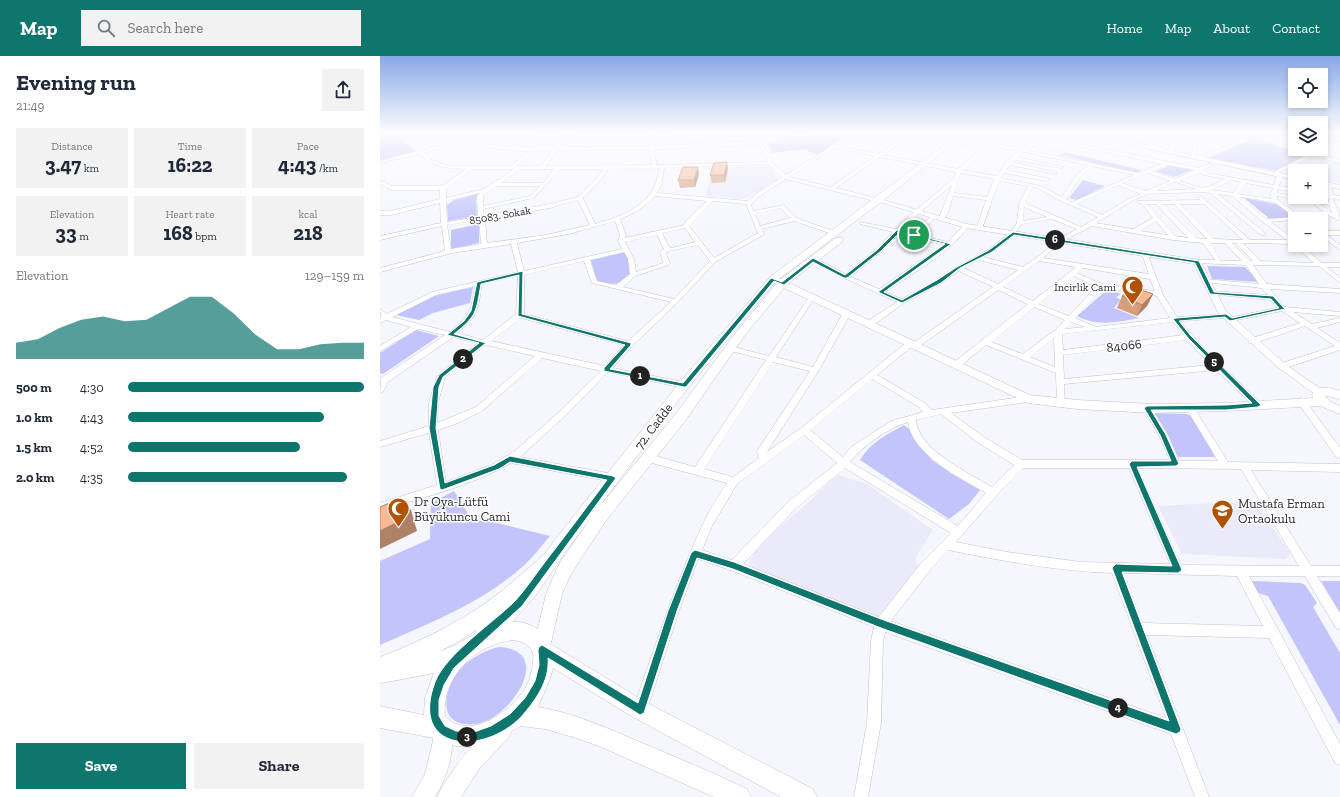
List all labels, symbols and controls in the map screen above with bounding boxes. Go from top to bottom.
search box [81,10,361,46]
text: Map [20,17,57,40]
icon: search [95,17,117,39]
text: Search here [127,19,203,37]
text: Home [1107,20,1143,37]
text: Map [1165,20,1191,37]
text: About [1213,20,1250,37]
text: Contact [1272,20,1320,37]
map controls [1288,68,1328,252]
button: locate [1288,68,1328,108]
text: Evening run [16,69,136,96]
button: share [322,69,364,111]
text: 21:49 [16,98,45,113]
button: layers [1288,116,1328,156]
text: Distance [51,140,93,153]
text: Time [178,140,202,153]
text: Pace [297,140,319,153]
text: 3.47 [45,153,81,177]
text: 16:22 [167,153,213,177]
text: 4:43 [278,153,316,177]
text: km [81,162,99,175]
text: /km [316,162,338,175]
button: + [1288,164,1328,204]
street label: 85083. Sokak [468,204,532,227]
text: Elevation [50,208,94,221]
text: Heart rate [166,208,214,221]
text: kcal [299,208,317,221]
button: − [1288,212,1328,252]
pin [897,218,931,252]
text: 33 [55,221,77,245]
text: 168 [163,221,193,245]
text: 218 [293,221,323,245]
icon: arrive [903,224,925,246]
text: m [77,230,89,243]
text: bpm [193,230,217,243]
pin: 6 [1045,230,1065,250]
text: 6 [1052,233,1058,246]
text: Elevation [16,268,68,283]
text: 129–159 m [305,268,364,283]
mosque icon: İncirlik Cami [1119,274,1145,307]
place label: İncirlik Cami [1054,281,1116,294]
street label: 84066 [1106,336,1143,355]
pin: 2 [453,349,473,369]
text: 2 [460,352,466,365]
pin: 5 [1204,352,1224,372]
text: 5 [1211,355,1217,368]
pin: 1 [630,366,650,386]
text: 1 [638,369,642,382]
text: 500 m [16,380,52,395]
text: 4:30 [80,380,104,395]
street label: 72. Cadde [631,400,676,452]
text: 1.0 km [16,410,53,425]
text: 4:43 [80,410,103,425]
text: 1.5 km [16,440,52,455]
text: 4:52 [80,440,103,455]
text: 2.0 km [16,470,54,485]
text: 4:35 [80,470,103,485]
place label: Dr Oya-Lütfü Büyükuncu Cami [414,494,511,524]
mosque icon: Dr Oya-Lütfü Büyükuncu Cami [385,495,411,528]
place label: Mustafa Erman Ortaokulu [1238,496,1325,526]
school or university icon: Mustafa Erman Ortaokulu [1209,497,1235,530]
pin: 4 [1108,698,1128,718]
text: 4 [1115,701,1121,714]
pin: 3 [457,727,477,747]
text: 3 [464,730,470,743]
button: Save [16,743,186,789]
button: Share [194,743,364,789]

